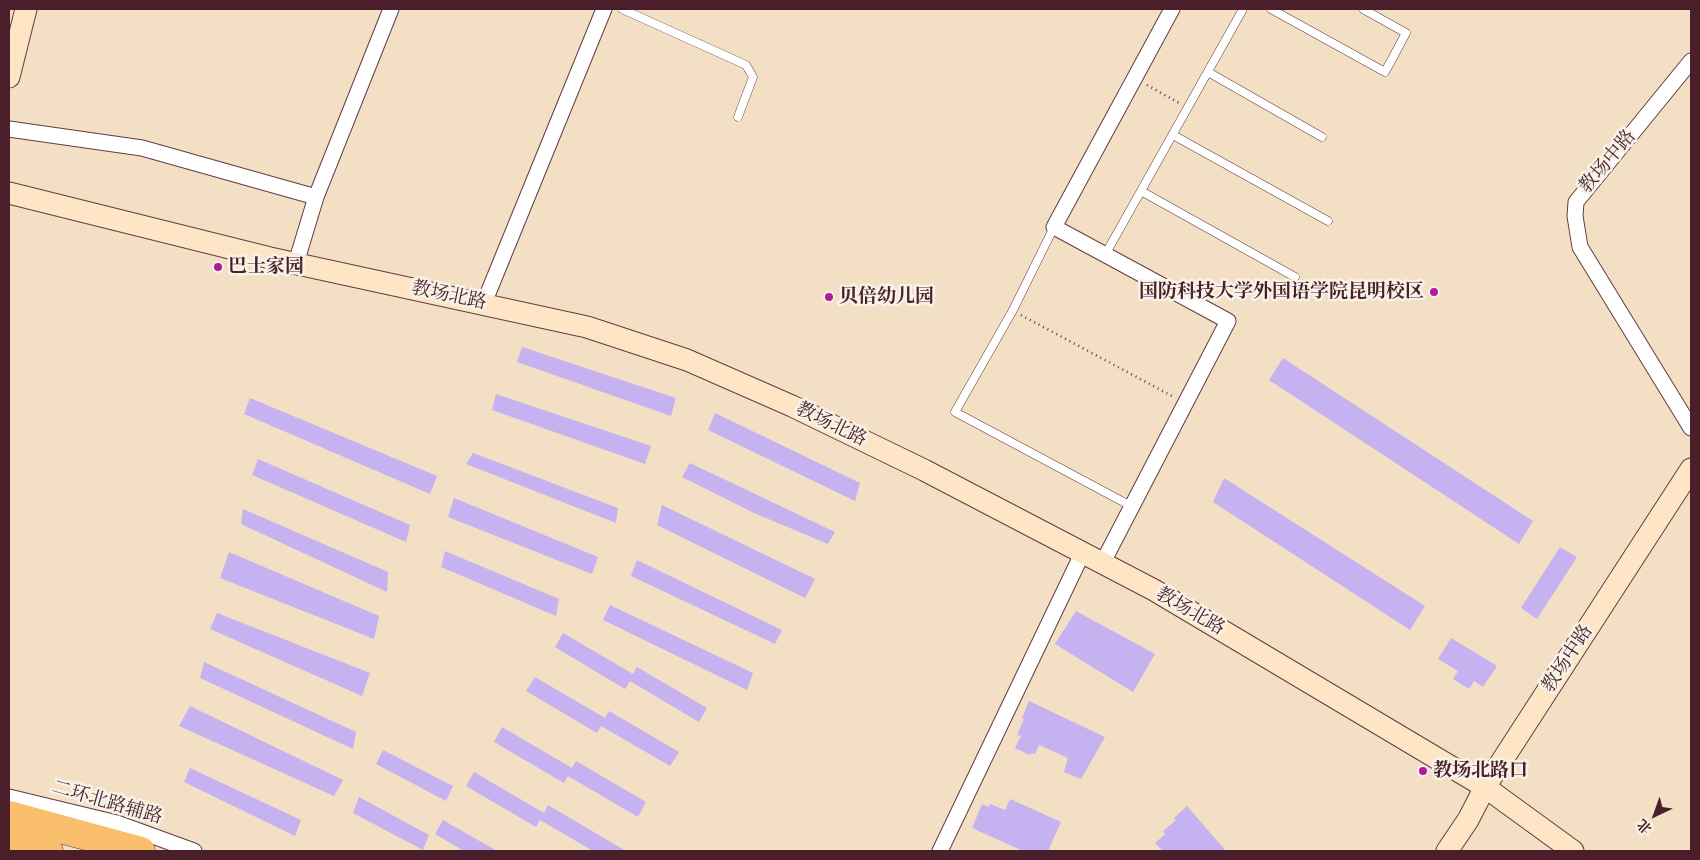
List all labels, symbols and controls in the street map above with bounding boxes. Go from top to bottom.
street label: 教场中路 [1575,126,1641,198]
place label: 巴士家园 [228,256,304,278]
marker: 巴士家园 [212,261,224,273]
street label: 教场北路 [409,277,489,315]
place label: 国防科技大学外国语学院昆明校区 [1139,281,1424,303]
place label: 贝倍幼儿园 [839,286,934,308]
marker: 国防科技大学外国语学院昆明校区 [1428,286,1440,298]
marker: 贝倍幼儿园 [823,291,835,303]
street label: 教场北路 [792,398,870,452]
street label: 教场北路 [1151,583,1229,641]
street label: 教场中路 [1538,621,1598,697]
place label: 教场北路口 [1433,760,1528,782]
marker: 教场北路口 [1417,765,1429,777]
street label: 二环北路辅路 [49,776,165,830]
north arrow [1630,790,1680,840]
text: 北 [1633,815,1656,838]

